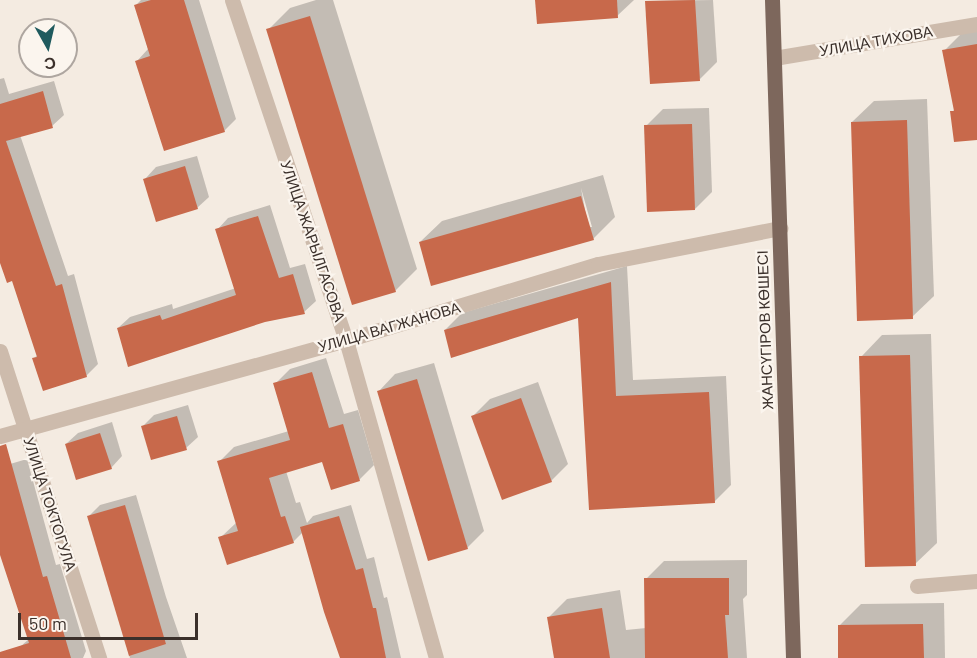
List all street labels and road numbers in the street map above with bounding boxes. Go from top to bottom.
street label: УЛИЦА ТИХОВА [818,22,934,60]
street label: УЛИЦА ЖАРЫЛГАСОВА [277,158,349,324]
street label: ЖАНСҮГІРОВ КӨШЕСІ [753,250,777,410]
street label: УЛИЦА ВАГЖАНОВА [316,298,462,356]
street label: УЛИЦА ТОКТОГУЛА [20,435,80,573]

